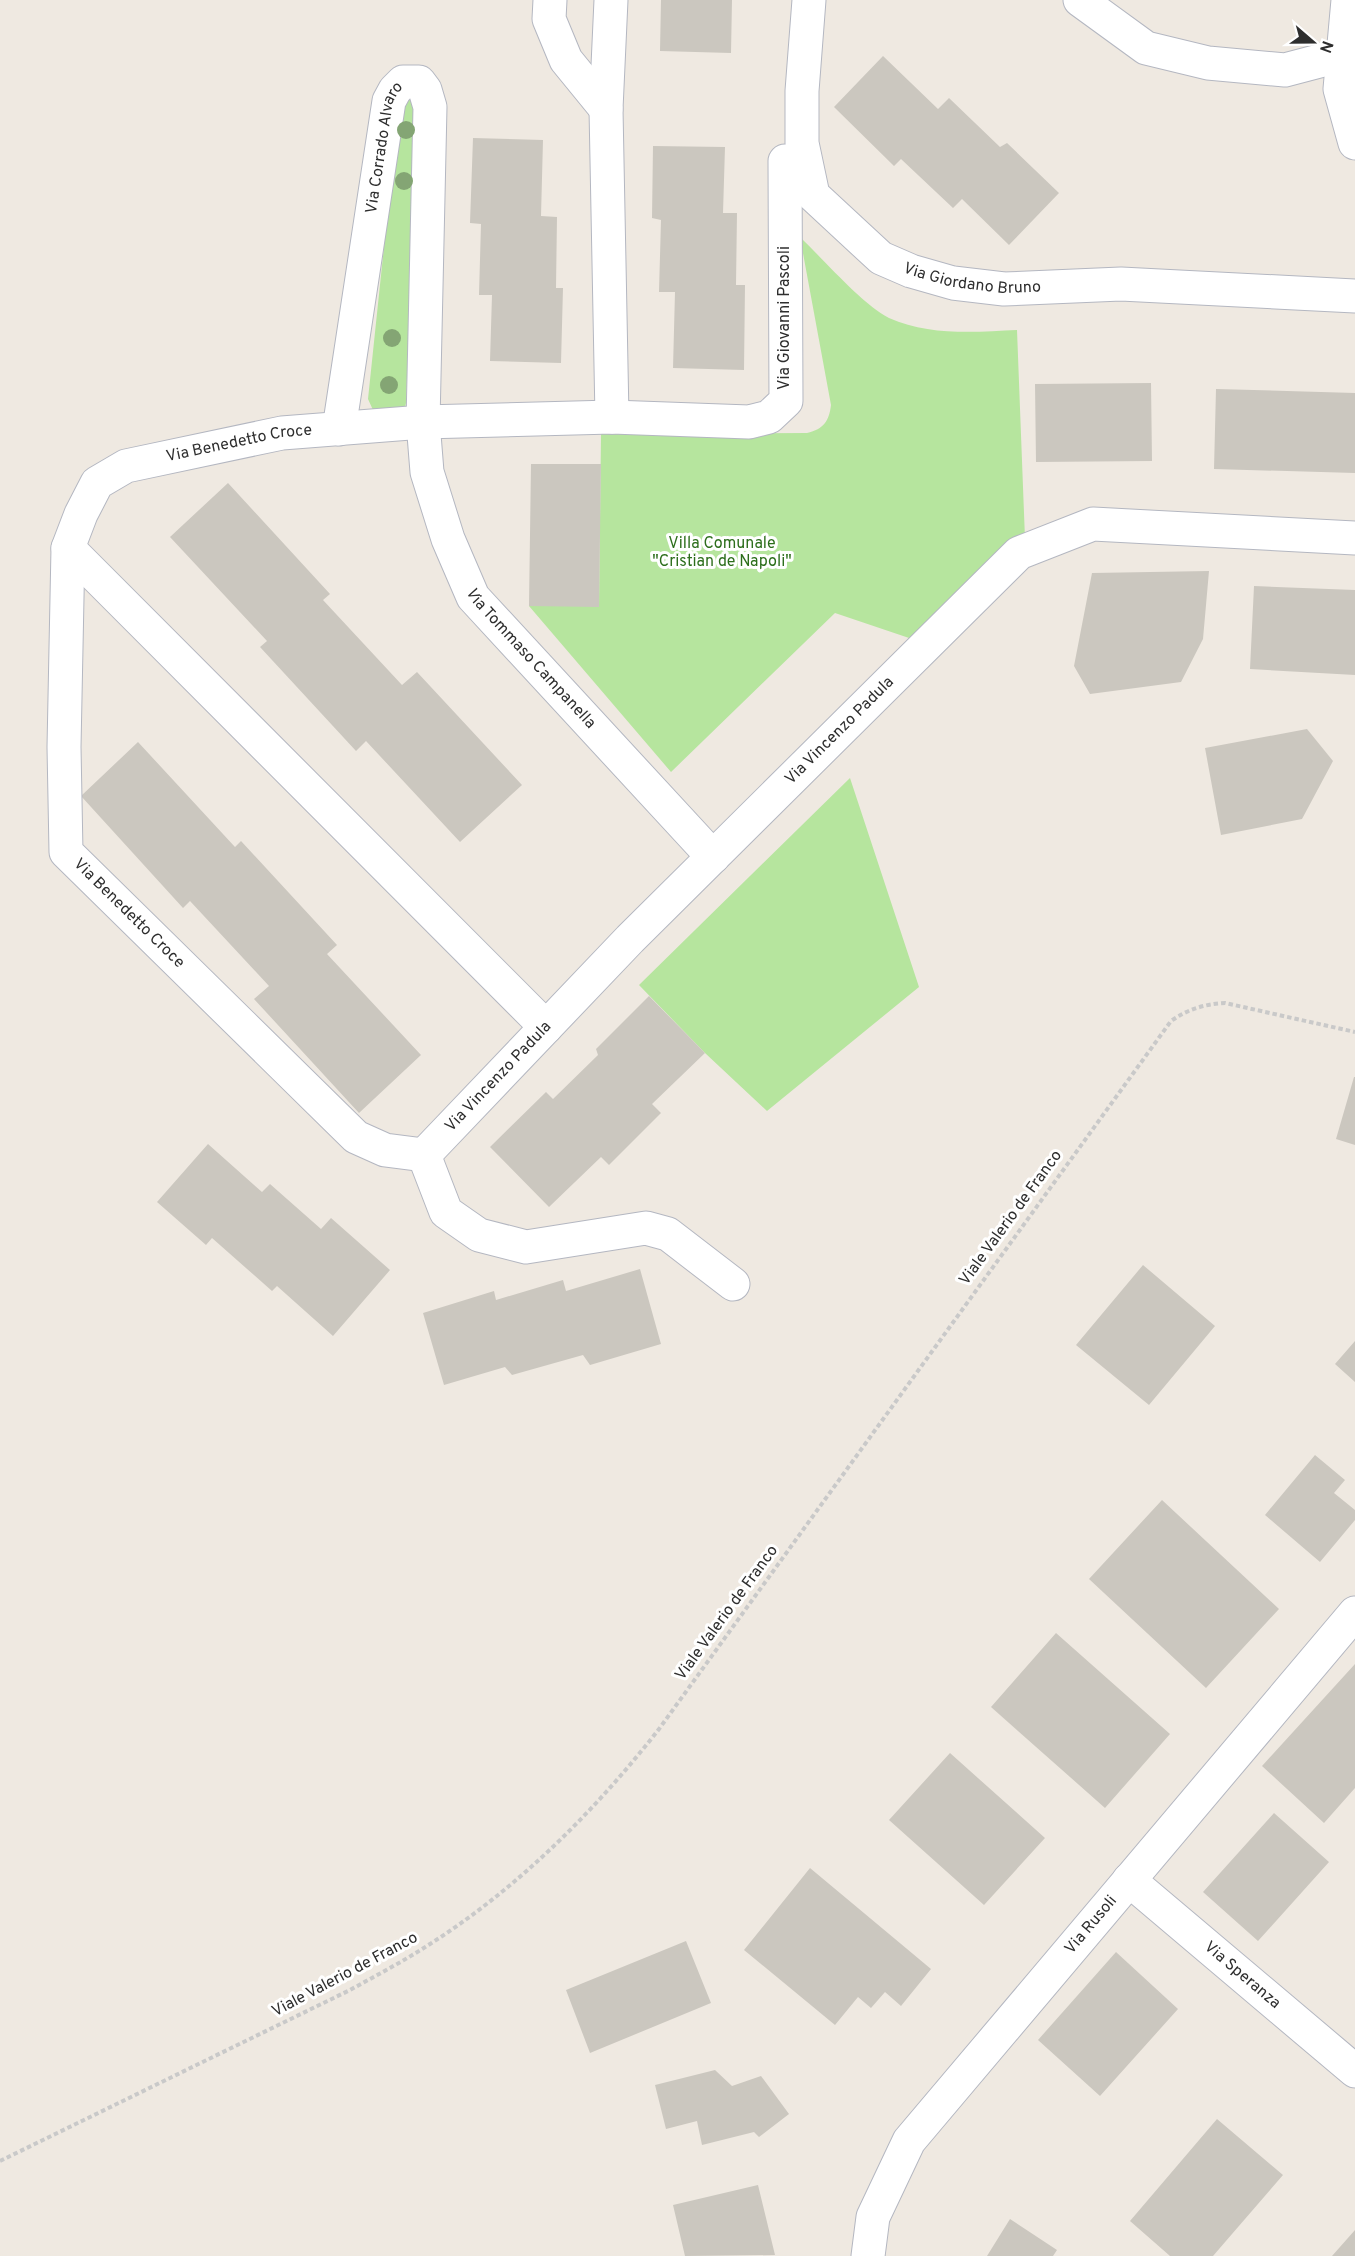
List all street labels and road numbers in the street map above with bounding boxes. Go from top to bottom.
street label: Via Corrado Alvaro [362,77,408,215]
street label: Via Giovanni Pascoli [775,246,795,390]
street label: Via Giordano Bruno [900,259,1042,299]
street label: Via Benedetto Croce [164,421,313,467]
street label: Via Tommaso Campanella [461,586,600,733]
street label: Via Vincenzo Padula [781,673,898,789]
street label: Via Benedetto Croce [69,855,189,973]
street label: Via Vincenzo Padula [441,1017,556,1136]
street label: Viale Valerio de Franco [955,1146,1067,1290]
street label: Viale Valerio de Franco [671,1541,783,1685]
street label: Via Rusoli [1061,1892,1122,1959]
street label: Viale Valerio de Franco [269,1928,421,2022]
street label: Via Speranza [1200,1937,1285,2014]

